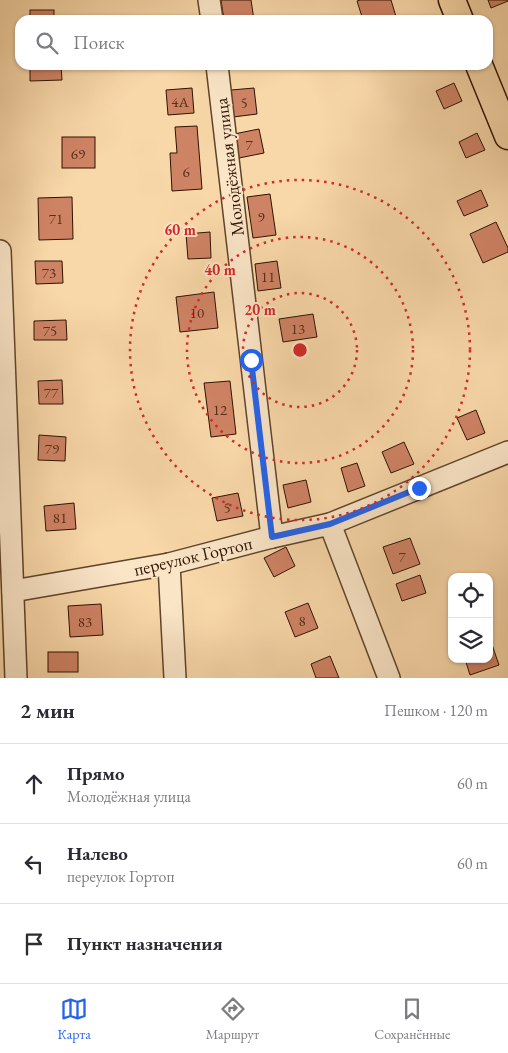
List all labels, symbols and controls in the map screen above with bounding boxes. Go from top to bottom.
search box [15,15,493,70]
icon: search [33,29,61,57]
text: Поиск [73,30,125,55]
house number: 4А [171,92,189,111]
house number: 5 [240,93,248,112]
street label: Молодёжная улица [209,96,249,237]
house number: 7 [245,135,253,154]
house number: 69 [71,144,85,163]
house number: 6 [182,162,190,181]
house number: 9 [257,207,265,226]
house number: 71 [49,209,63,228]
text: 60 m [164,220,196,239]
text: 40 m [204,260,236,279]
house number: 73 [42,263,56,282]
house number: 11 [261,267,275,286]
text: 20 m [244,300,276,319]
house number: 10 [190,303,204,322]
house number: 13 [291,319,305,338]
house number: 75 [43,321,57,340]
centre of rings [291,341,309,359]
route start [240,349,263,372]
house number: 77 [44,383,59,402]
house number: 12 [213,400,228,419]
house number: 79 [45,439,59,458]
route end [408,477,431,500]
house number: 5 [223,498,231,517]
house number: 81 [53,508,67,527]
street label: переулок Гортоп [131,531,255,581]
house number: 7 [398,547,406,566]
map controls [448,573,493,663]
button: locate [448,573,493,618]
house number: 8 [298,611,306,630]
house number: 83 [78,612,92,631]
button: layers [448,618,493,663]
text: 2 мин [20,697,75,724]
text: Пешком · 120 m [384,700,488,721]
text: Прямо [67,761,125,786]
icon: ahead [20,770,48,798]
text: 60 m [457,773,488,794]
text: Молодёжная улица [67,786,191,807]
text: Налево [67,841,128,866]
icon: left [20,850,48,878]
text: 60 m [457,853,488,874]
text: переулок Гортоп [67,866,175,887]
icon: arrive [20,930,48,958]
text: Пункт назначения [67,931,223,956]
tab: Карта [57,995,91,1043]
tab: Маршрут [206,995,259,1043]
tab: Сохранённые [374,995,451,1043]

